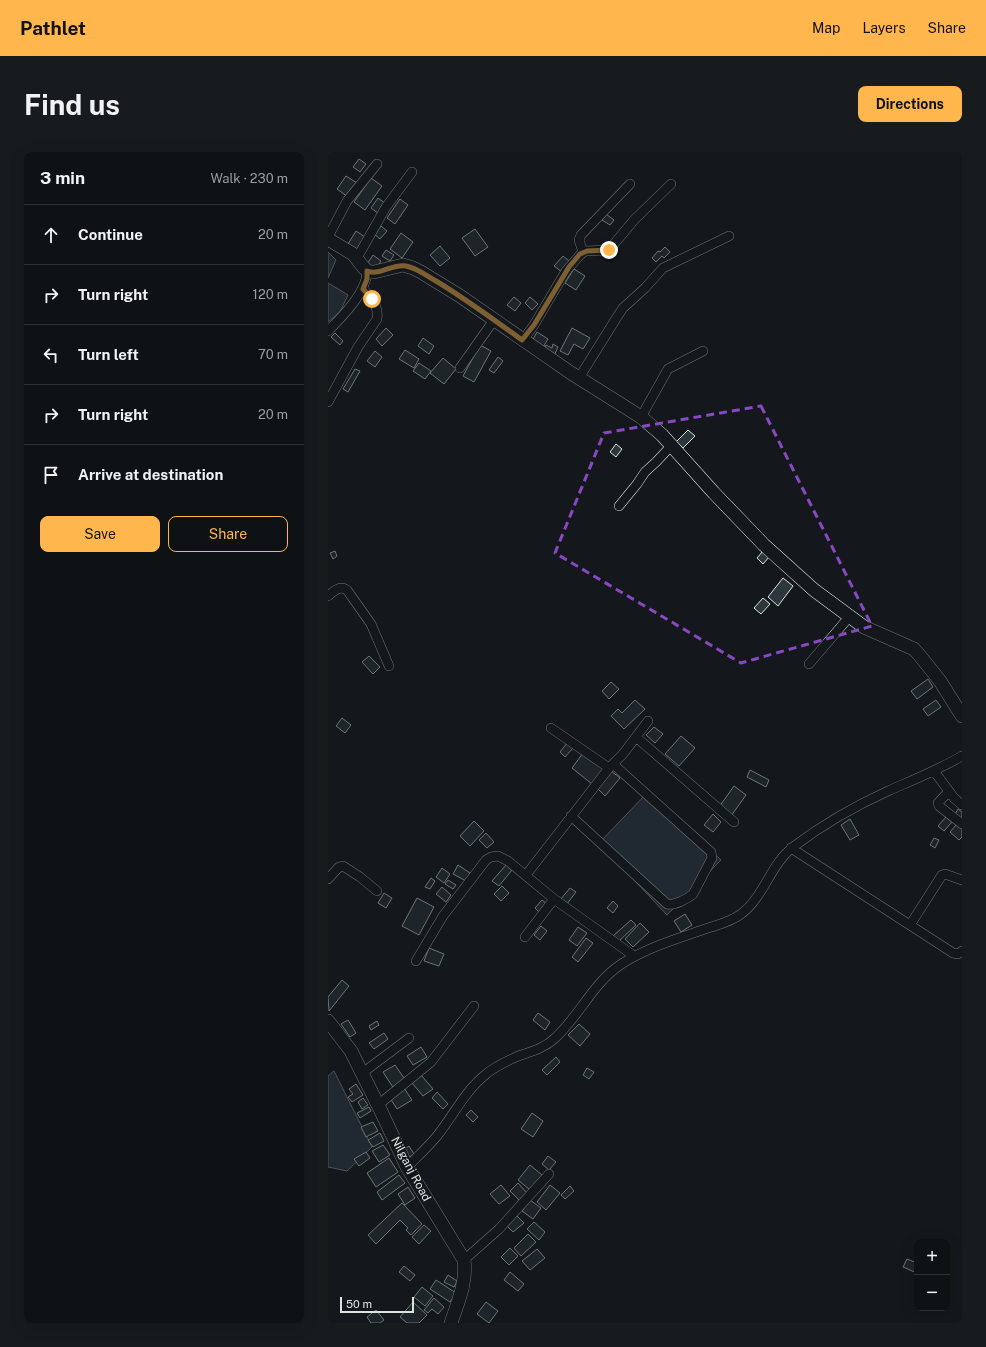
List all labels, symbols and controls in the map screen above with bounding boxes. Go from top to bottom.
text: Pathlet [20,17,86,39]
text: Map [812,20,840,36]
text: Layers [862,20,906,36]
text: Share [928,20,966,36]
button: Directions [858,86,962,122]
text: Find us [24,88,120,121]
text: 3 min [40,168,85,188]
text: Walk · 230 m [210,171,288,186]
icon: ahead [40,224,62,246]
text: Continue [78,226,143,243]
text: 20 m [258,227,288,242]
route end [600,241,618,259]
icon: right [40,284,62,306]
text: Turn right [78,286,148,303]
text: 120 m [253,287,288,302]
route start [363,290,381,308]
icon: left [40,344,62,366]
text: Turn left [78,346,139,363]
text: 70 m [258,347,288,362]
icon: right [40,404,62,426]
text: Turn right [78,406,148,423]
text: 20 m [258,407,288,422]
icon: arrive [40,464,62,486]
text: Arrive at destination [78,466,223,483]
button: Save [40,516,160,552]
button: Share [168,516,288,552]
street label: Nilganj Road [388,1134,434,1204]
map controls [914,1239,950,1311]
button: + [914,1239,950,1275]
button: − [914,1275,950,1311]
scale bar [340,1295,414,1314]
text: 50 m [346,1298,372,1310]

